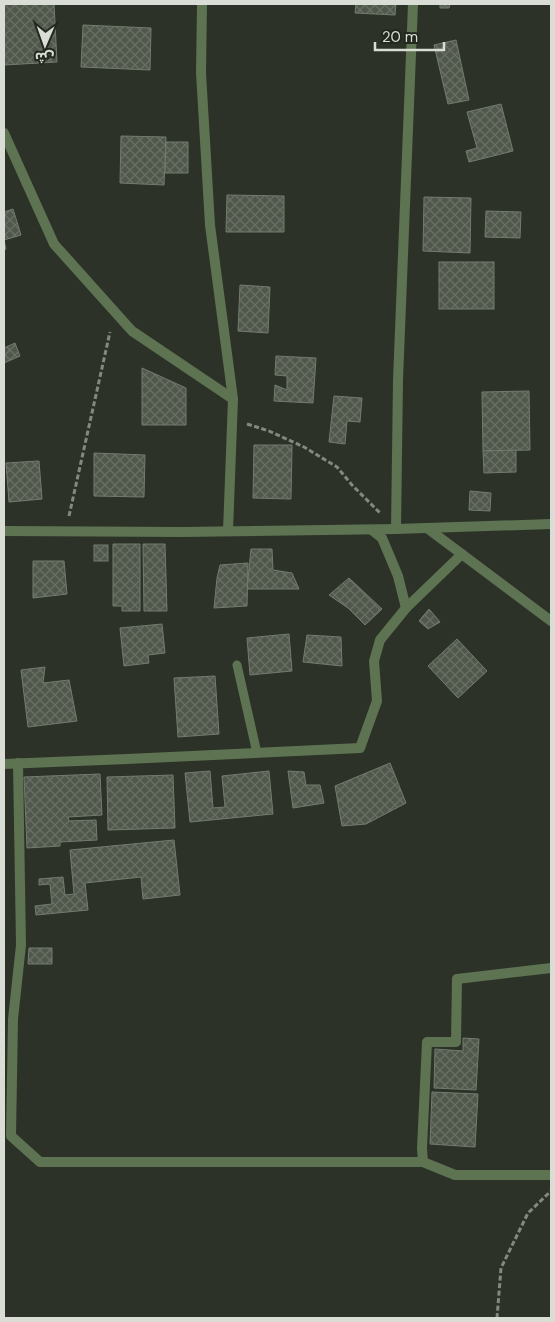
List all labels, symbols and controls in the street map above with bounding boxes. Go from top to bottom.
north arrow [20,20,70,70]
scale bar [375,20,444,52]
text: 20 m [382,27,418,47]
text: ش [35,49,54,67]

